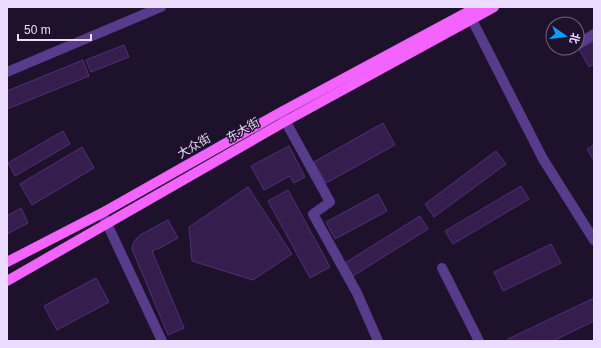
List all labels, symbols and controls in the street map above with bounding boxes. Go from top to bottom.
scale bar [18,16,91,42]
north arrow [545,16,585,56]
text: 50 m [24,23,51,37]
text: 北 [568,32,582,45]
street label: 东大街 [224,115,262,145]
street label: 大众街 [175,131,213,161]

